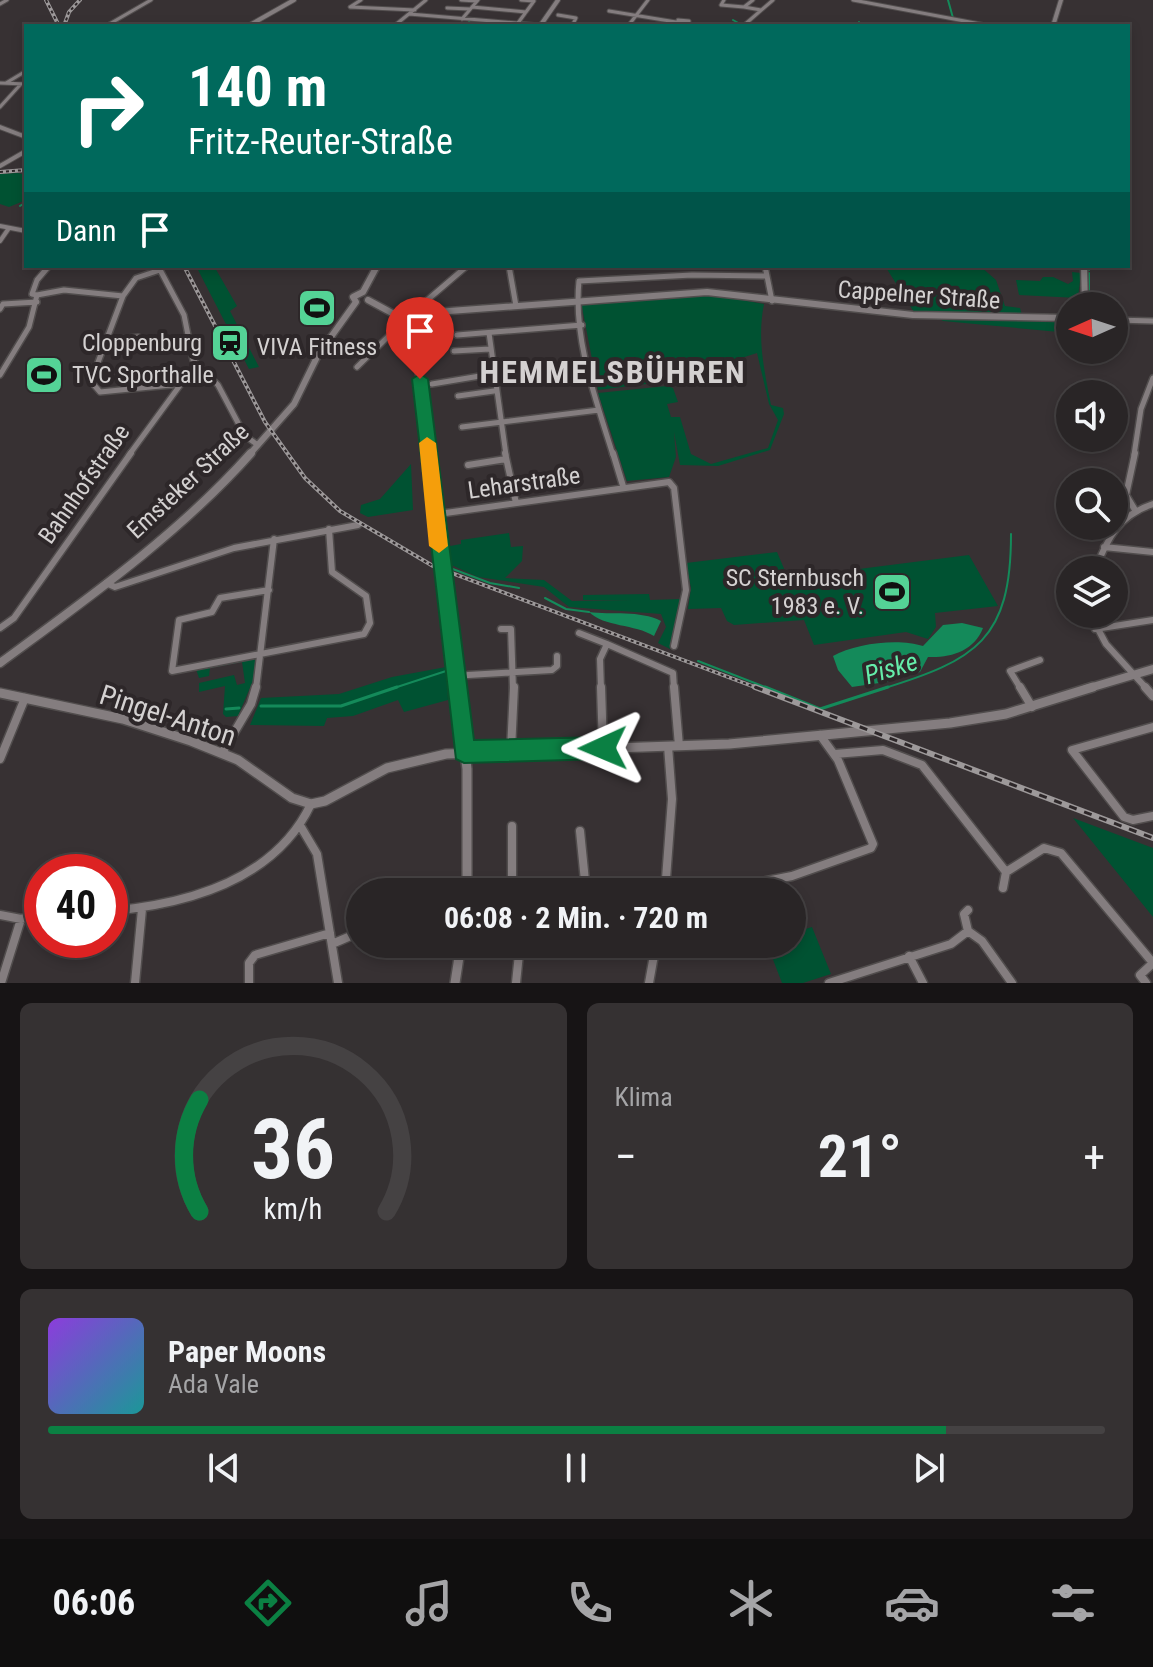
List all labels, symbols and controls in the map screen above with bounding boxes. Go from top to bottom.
text: 140 m [188,54,327,120]
icon: right [56,56,160,160]
text: Fritz-Reuter-Straße [188,121,453,163]
icon: arrive [133,208,177,252]
text: Dann [56,213,117,248]
street label: Cappelner Straße [837,275,1001,315]
sports icon: VIVA Fitness [296,287,338,329]
north arrow [1056,292,1128,364]
map controls [1056,292,1128,628]
pin [386,297,454,379]
icon: arrive [398,309,442,353]
station icon: Cloppenburg [209,322,251,364]
place label: Cloppenburg [82,329,202,357]
place label: VIVA Fitness [257,333,377,361]
district label: HEMMELSBÜHREN [479,353,747,391]
sports icon: TVC Sporthalle [23,354,65,396]
place label: TVC Sporthalle [72,361,214,389]
button: sound [1056,380,1128,452]
street label: Emsteker Straße [122,418,254,544]
street label: Bahnhofstraße [33,419,135,549]
street label: Leharstraße [466,461,582,505]
button: search [1056,468,1128,540]
button: layers [1056,556,1128,628]
place label: SC Sternbusch 1983 e. V. [726,564,864,620]
sports icon: SC Sternbusch 1983 e. V. [871,571,913,613]
water label: Piske [861,646,921,690]
street label: Pingel-Anton [96,678,240,753]
position arrow [561,706,645,790]
speed limit sign: 40 [24,854,128,958]
text: 06:08 · 2 Min. · 720 m [444,900,708,935]
text: Klima [615,1082,673,1112]
text: 36 [251,1101,335,1198]
text: 21° [818,1121,902,1192]
text: − [615,1131,637,1183]
text: + [1083,1131,1105,1183]
text: km/h [264,1192,323,1226]
text: Paper Moons [168,1334,326,1369]
text: Ada Vale [168,1369,259,1399]
icon: previous [202,1446,246,1490]
icon: pause [554,1446,598,1490]
icon: next [907,1446,951,1490]
icon: directions [240,1575,296,1631]
icon: music [401,1575,457,1631]
icon: phone [562,1575,618,1631]
icon: climate [723,1575,779,1631]
icon: car [884,1575,940,1631]
icon: filters [1045,1575,1101,1631]
text: 06:06 [52,1582,135,1624]

